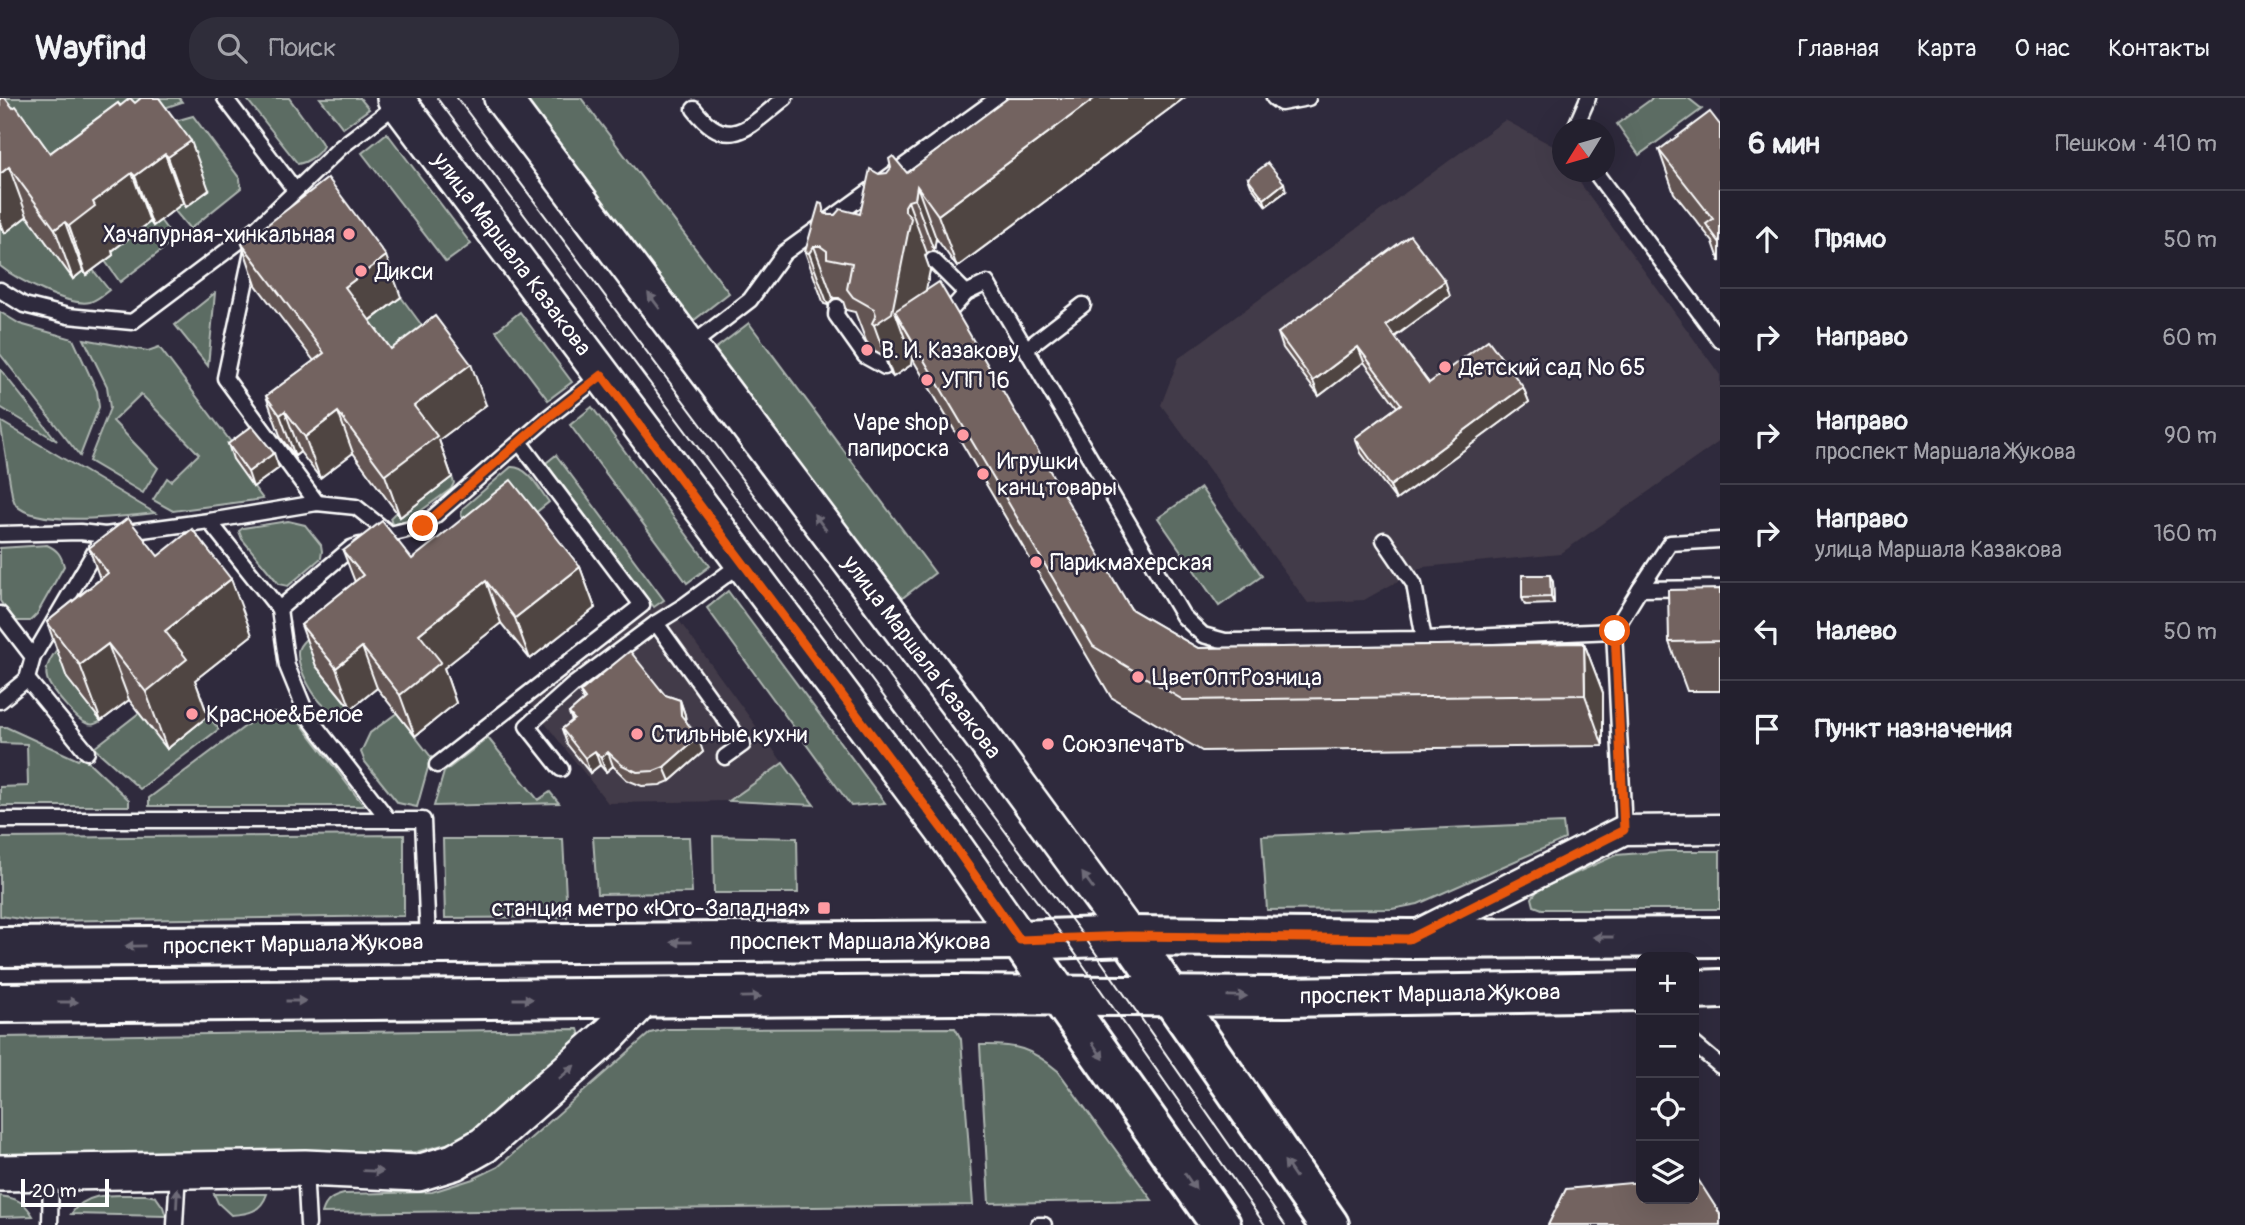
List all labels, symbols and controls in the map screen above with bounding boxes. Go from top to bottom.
search box [189,17,679,80]
text: Wayfind [35,28,147,69]
icon: search [213,29,251,67]
text: Поиск [269,32,337,64]
text: Главная [1798,34,1879,63]
text: Карта [1917,34,1977,63]
text: О нас [2015,34,2070,63]
text: Контакты [2108,34,2210,63]
north arrow [1552,119,1615,182]
text: 6 мин [1748,125,1820,162]
text: Пешком · 410 m [2055,129,2217,158]
street label: улица Маршала Казакова [425,146,598,361]
place label: Хачапурная-хинкальная [103,220,335,249]
icon: ahead [1748,220,1786,258]
text: Прямо [1815,223,1886,255]
text: 50 m [2163,225,2217,254]
marker: Хачапурная-хинкальная [341,226,357,242]
place label: Дикси [374,257,433,286]
marker: Дикси [353,263,369,279]
one-way arrow [647,292,661,310]
icon: right [1748,318,1786,356]
text: Направо [1815,321,1908,353]
text: 60 m [2162,323,2217,352]
place label: В. И. Казакову [881,336,1019,365]
marker: В. И. Казакову [859,342,875,358]
place label: Детский сад № 65 [1458,353,1645,382]
marker: Детский сад № 65 [1437,359,1453,375]
place label: УПП 16 [941,366,1010,395]
marker: УПП 16 [919,372,935,388]
text: Направо [1815,405,1908,437]
place label: Vape shop папироска [847,408,949,463]
icon: right [1748,416,1786,454]
text: 90 m [2164,421,2217,450]
marker: Vape shop папироска [955,427,971,443]
text: проспект Маршала Жукова [1815,437,2076,466]
place label: Игрушки канцтовары [997,447,1117,502]
marker: Игрушки канцтовары [975,466,991,482]
text: Направо [1815,503,1908,535]
route end [407,510,438,541]
one-way arrow [814,513,828,531]
icon: right [1748,514,1786,552]
text: 160 m [2153,519,2217,548]
text: улица Маршала Казакова [1815,535,2062,564]
place label: Парикмахерская [1050,548,1212,577]
street label: улица Маршала Казакова [835,549,1008,764]
marker: Парикмахерская [1028,554,1044,570]
icon: left [1748,612,1786,650]
route start [1599,615,1630,646]
text: Налево [1815,615,1897,647]
text: 50 m [2163,617,2217,646]
place label: ЦветОптРозница [1152,663,1322,692]
marker: ЦветОптРозница [1130,669,1146,685]
place label: Красное&Белое [206,700,364,729]
marker: Красное&Белое [184,706,200,722]
icon: arrive [1748,710,1786,748]
text: Пункт назначения [1815,713,2012,745]
place label: Стильные кухни [651,720,807,749]
marker: Стильные кухни [629,726,645,742]
place label: Союзпечать [1062,730,1185,759]
marker: Союзпечать [1040,736,1056,752]
one-way arrow [1082,872,1096,890]
place label: станция метро «Юго-Западная» [492,894,810,923]
marker: станция метро «Юго-Западная» [816,900,832,916]
street label: проспект Маршала Жукова [162,927,424,961]
street label: проспект Маршала Жукова [730,927,990,956]
one-way arrow [1592,931,1614,943]
one-way arrow [670,936,692,948]
one-way arrow [124,940,146,952]
map controls [1636,952,1699,1204]
button: + [1636,952,1699,1015]
street label: проспект Маршала Жукова [1299,977,1561,1011]
one-way arrow [1227,990,1249,1002]
one-way arrow [740,991,762,1003]
one-way arrow [512,993,534,1005]
one-way arrow [285,995,307,1007]
one-way arrow [57,996,79,1008]
button: − [1636,1015,1699,1078]
one-way arrow [1091,1042,1105,1060]
one-way arrow [558,1064,575,1080]
button: locate [1636,1078,1699,1141]
button: layers [1636,1141,1699,1204]
one-way arrow [1283,1160,1297,1178]
one-way arrow [363,1165,385,1176]
one-way arrow [1183,1172,1197,1190]
scale bar [21,1176,108,1208]
text: 20 m [32,1179,77,1203]
one-way arrow [171,1187,182,1209]

